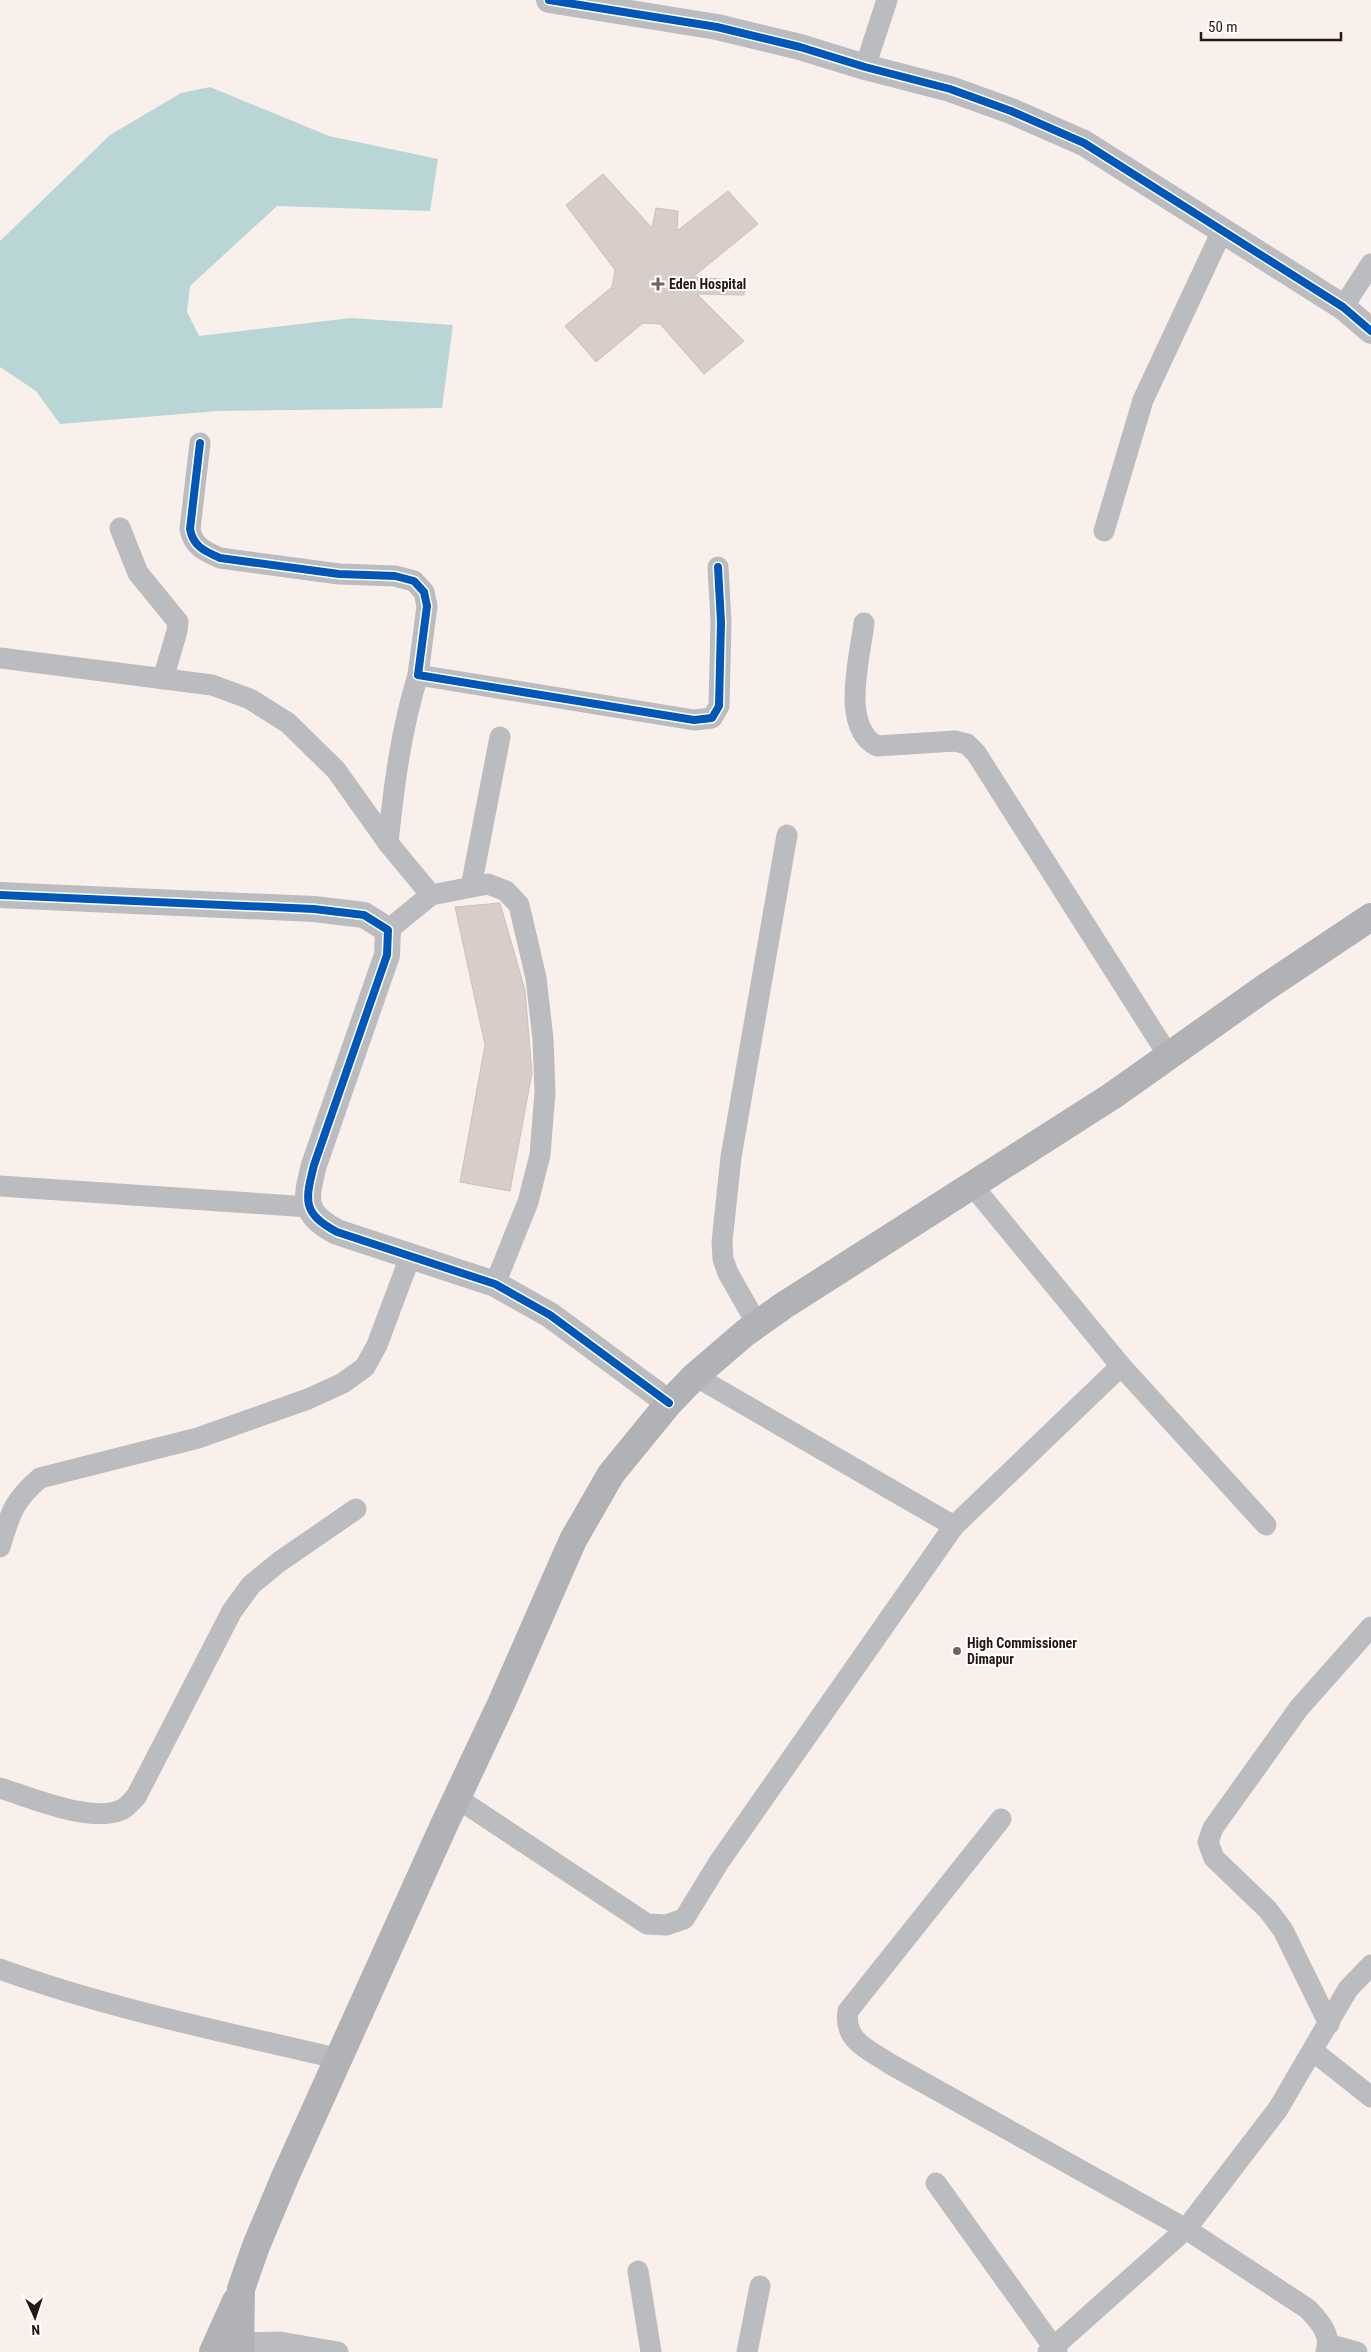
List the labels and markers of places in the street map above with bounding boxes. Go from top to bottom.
place label: Eden Hospital [669,276,746,292]
marker: Eden Hospital [651,277,665,291]
place label: High Commissioner Dimapur [967,1635,1077,1667]
marker: High Commissioner Dimapur [951,1645,963,1657]

